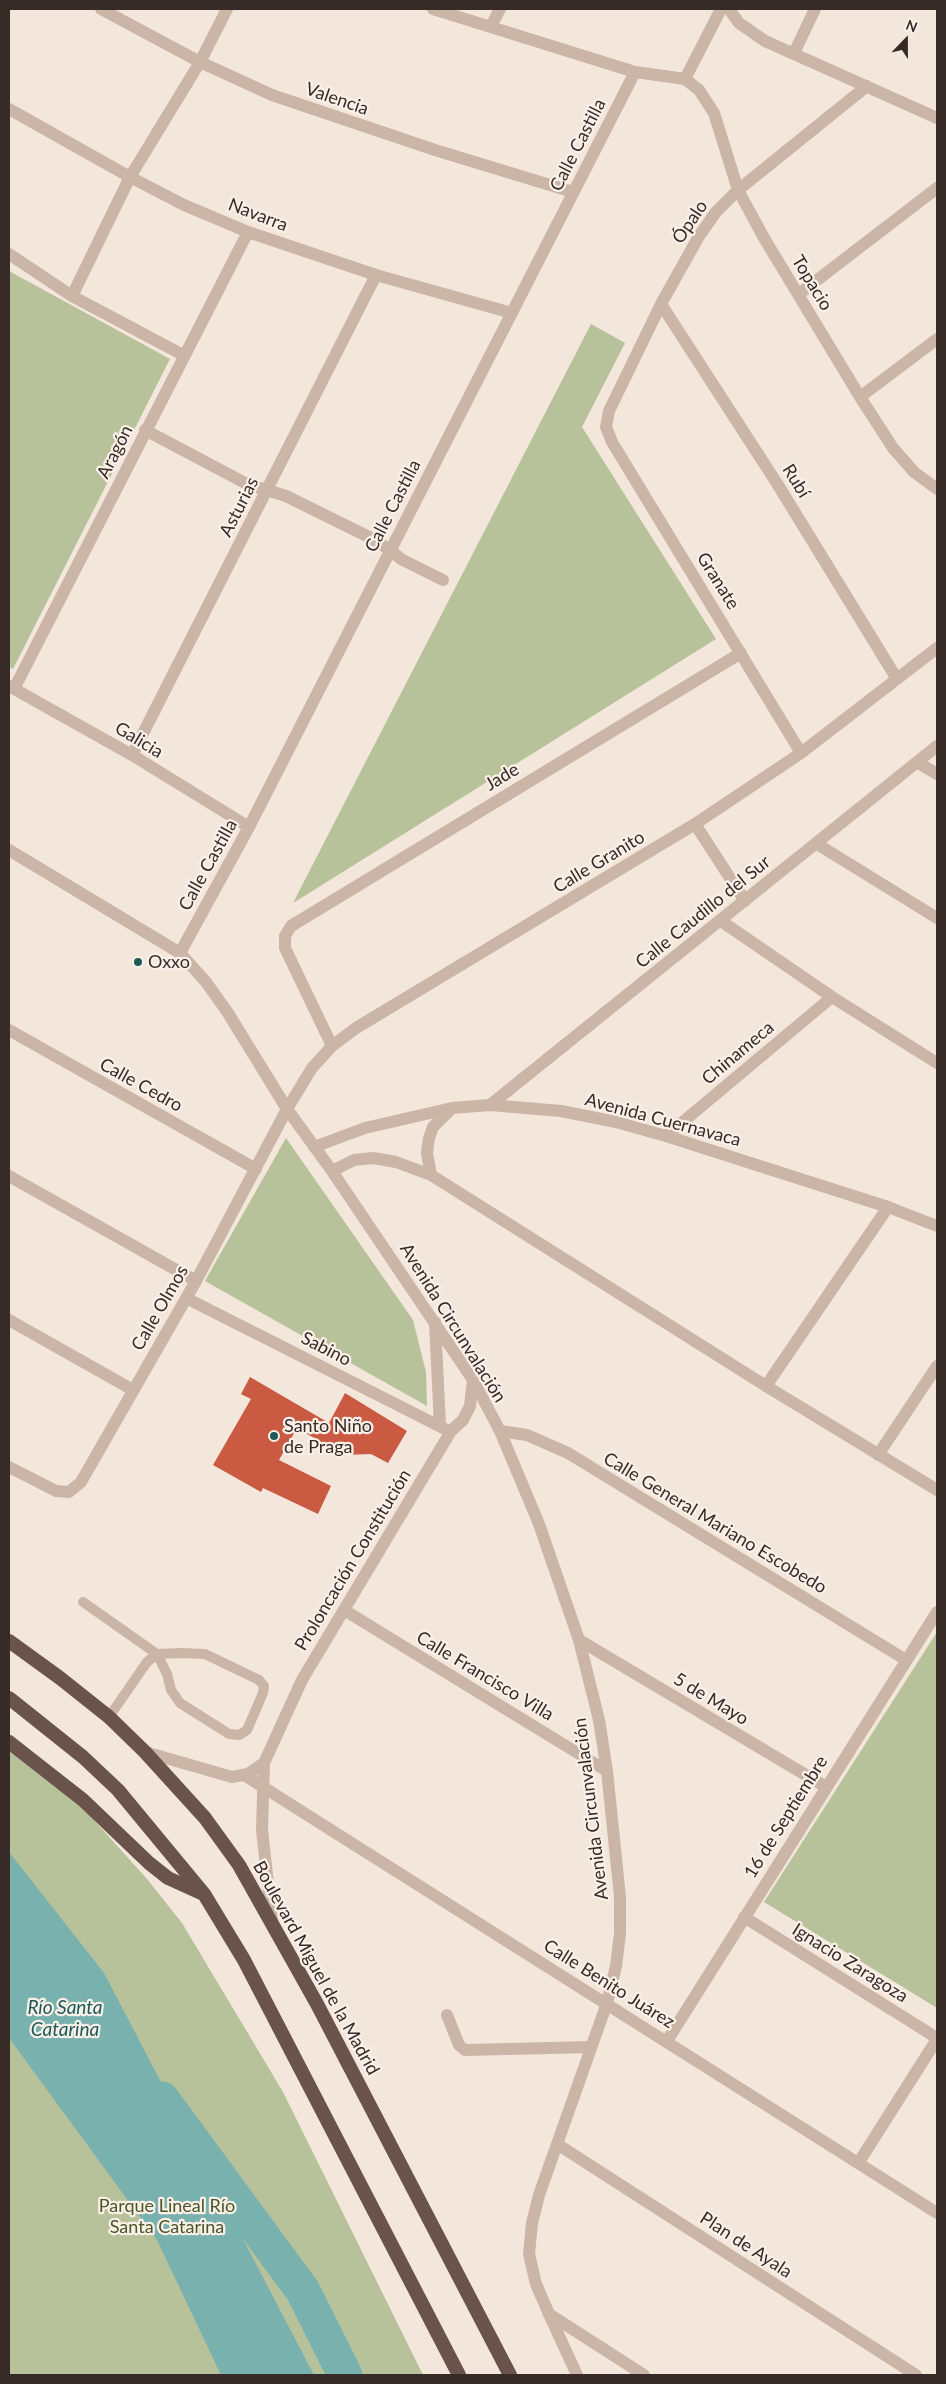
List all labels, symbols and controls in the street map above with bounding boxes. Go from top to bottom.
north arrow [881,15,931,65]
text: N [904,16,920,36]
street label: Valencia [303,78,371,120]
street label: Calle Castilla [545,95,611,195]
street label: Navarra [225,194,291,236]
street label: Ópalo [668,196,712,248]
street label: Topacio [787,251,837,315]
street label: Aragón [92,422,138,482]
street label: Calle Castilla [360,456,426,556]
street label: Rubí [777,460,815,502]
street label: Asturias [215,474,263,540]
street label: Granate [692,549,744,613]
street label: Galicia [111,717,167,763]
street label: Jade [481,759,523,795]
street label: Calle Castilla [174,816,242,914]
street label: Calle Granito [549,826,649,898]
street label: Calle Caudillo del Sur [631,851,775,973]
place label: Oxxo [148,951,190,973]
marker: Oxxo [132,956,144,968]
street label: Chinameca [698,1017,778,1089]
street label: Calle Cedro [96,1053,186,1117]
street label: Avenida Cuernavaca [583,1089,743,1151]
street label: Avenida Circunvalación [395,1240,511,1406]
street label: Calle Olmos [127,1262,193,1354]
street label: Sabino [297,1327,355,1371]
place label: Santo Niño de Praga [284,1415,372,1458]
marker: Santo Niño de Praga [268,1430,280,1442]
street label: Calle General Mariano Escobedo [600,1448,830,1598]
street label: Proloncación Constitución [290,1466,416,1654]
street label: Calle Francisco Villa [412,1626,558,1726]
street label: 5 de Mayo [670,1668,752,1730]
street label: Avenida Circunvalación [569,1717,613,1901]
street label: 16 de Septiembre [740,1752,832,1882]
street label: Boulevard Miguel de la Madrid [248,1857,384,2079]
street label: Ignacio Zaragoza [788,1919,912,2007]
street label: Calle Benito Juárez [540,1935,678,2033]
water label: Río Santa Catarina [27,1997,103,2041]
park label: Parque Lineal Río Santa Catarina [99,2195,235,2238]
street label: Plan de Ayala [696,2207,796,2283]

